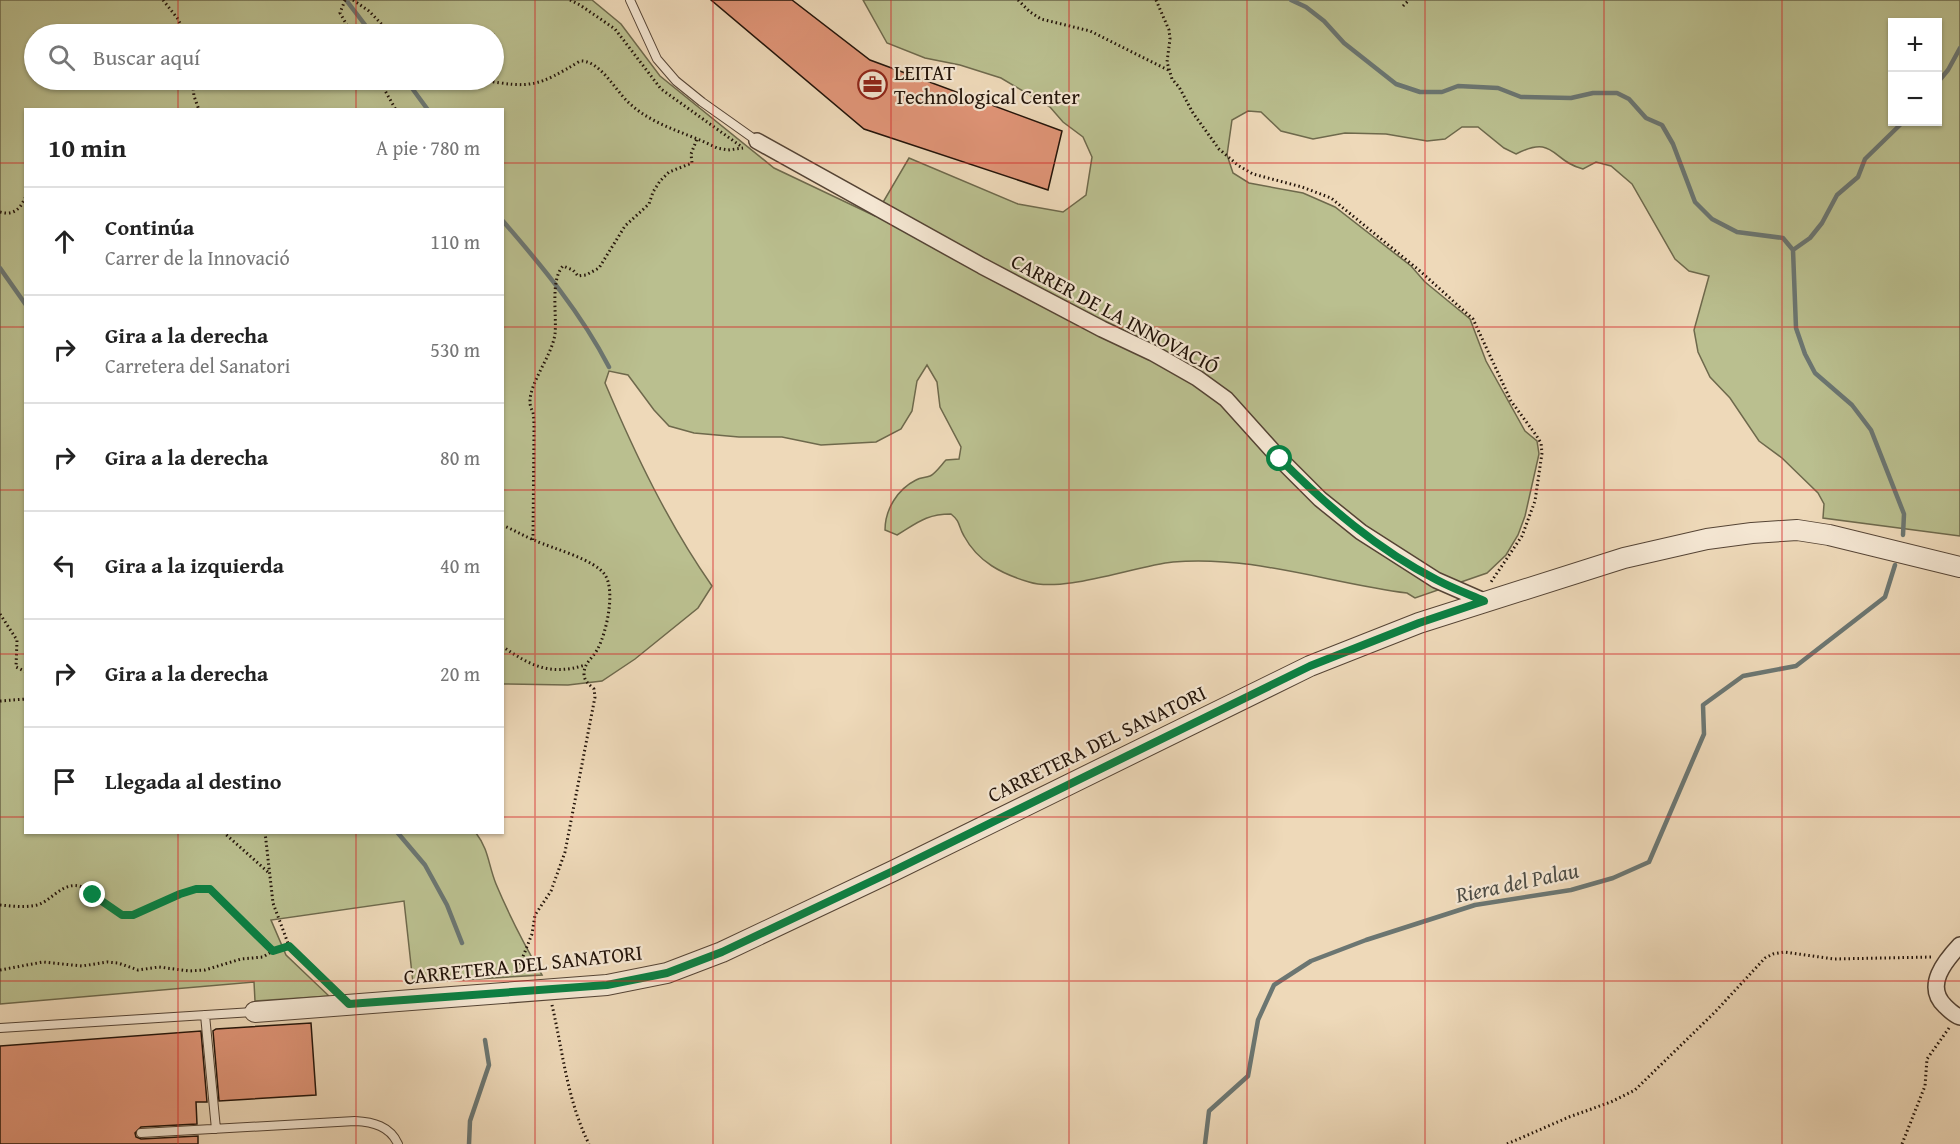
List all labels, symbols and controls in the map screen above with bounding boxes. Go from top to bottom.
map controls [1888,18,1942,126]
button: + [1888,18,1942,72]
search box [24,24,504,90]
icon: search [45,41,78,74]
text: Buscar aquí [93,41,200,73]
place label: LEITAT Technological Center [894,57,1080,112]
office icon: LEITAT Technological Center [857,69,889,101]
button: − [1888,72,1942,126]
text: 10 min [48,128,126,167]
text: A pie · 780 m [376,133,480,162]
text: Continúa [105,211,194,243]
icon: ahead [48,225,81,258]
text: 110 m [430,227,480,256]
text: Carrer de la Innovació [105,243,290,272]
street label: CARRER DE LA INNOVACIÓ [1006,246,1225,382]
text: Gira a la derecha [105,319,268,351]
icon: right [48,333,81,366]
text: 530 m [430,335,480,364]
text: Carretera del Sanatori [105,351,290,380]
icon: right [48,441,81,474]
text: Gira a la derecha [105,441,268,473]
text: 80 m [440,443,480,472]
route start [1266,445,1292,471]
icon: left [48,549,81,582]
text: Gira a la izquierda [105,549,284,581]
text: 40 m [440,551,480,580]
icon: right [48,657,81,690]
text: Gira a la derecha [105,657,268,689]
text: 20 m [440,659,480,688]
street label: CARRETERA DEL SANATORI [982,677,1211,810]
icon: arrive [48,765,81,798]
text: Llegada al destino [105,765,281,797]
water label: Riera del Palau [1451,853,1582,911]
route end [79,881,105,907]
street label: CARRETERA DEL SANATORI [402,937,644,992]

